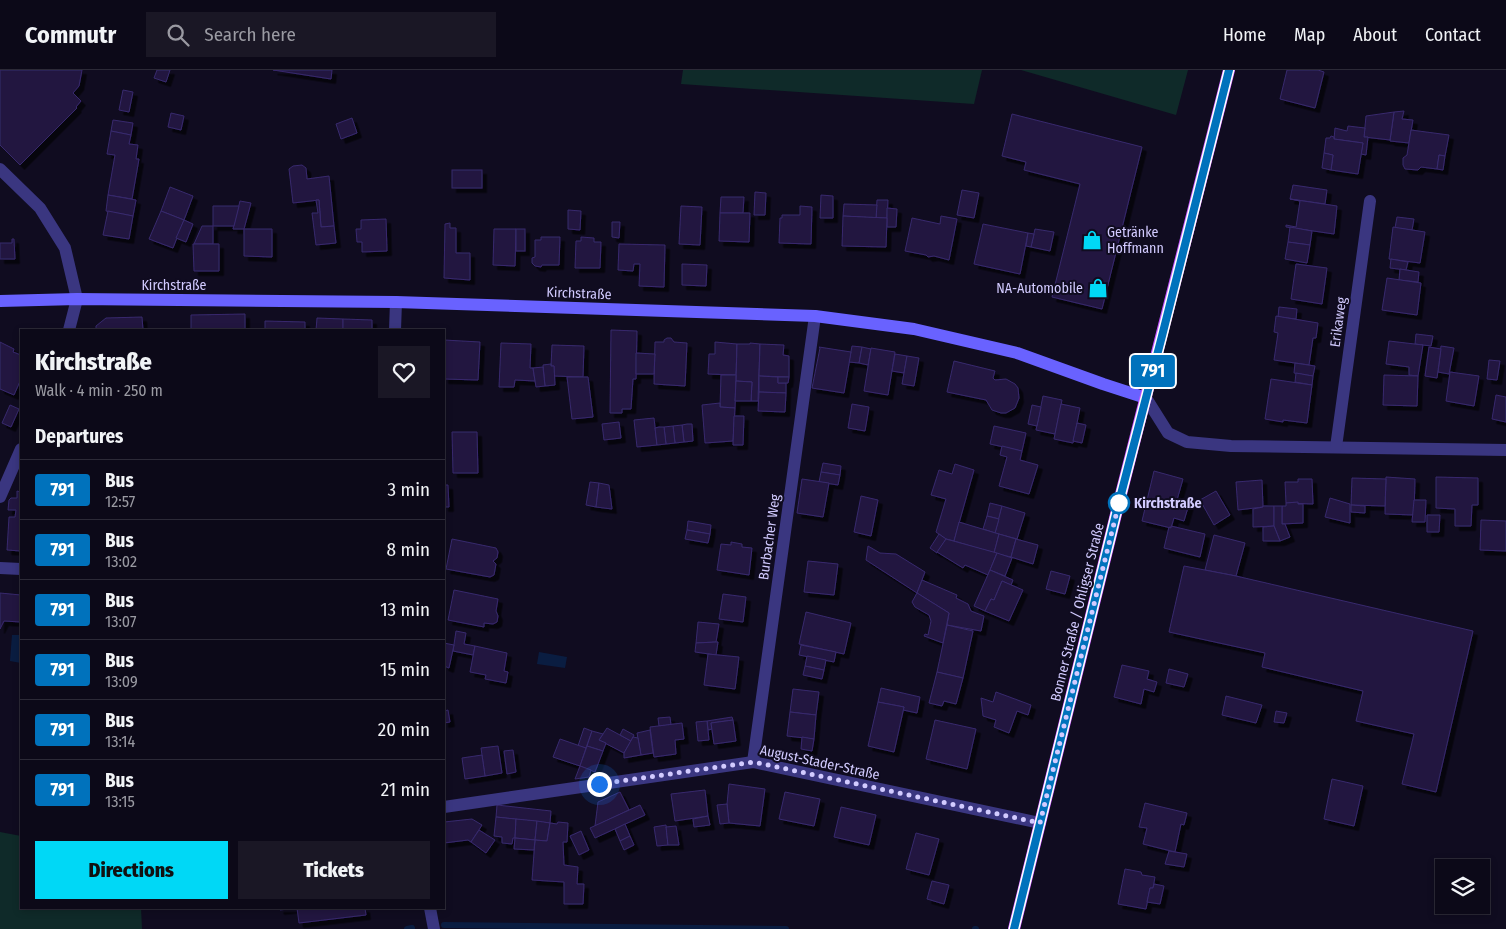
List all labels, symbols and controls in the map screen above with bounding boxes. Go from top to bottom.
search box [146,12,496,57]
text: Commutr [25,21,116,49]
icon: search [164,21,192,49]
text: Search here [204,23,296,46]
text: Home [1223,24,1266,46]
text: Map [1294,24,1325,46]
text: About [1353,24,1397,46]
text: Contact [1425,24,1481,46]
place label: Getränke Hoffmann [1107,224,1164,257]
shop icon: Getränke Hoffmann [1081,229,1103,251]
street label: Kirchstraße [141,277,207,294]
shop icon: NA-Automobile [1087,277,1109,299]
place label: NA-Automobile [996,280,1083,297]
street label: Kirchstraße [546,284,612,303]
street label: Erikaweg [1327,295,1350,348]
button: heart [378,346,430,398]
text: Kirchstraße [35,348,152,376]
line badge: 791 [1124,355,1182,387]
text: 791 [1141,360,1165,382]
text: Walk · 4 min · 250 m [35,381,163,400]
text: Departures [35,425,123,448]
text: Bus [105,469,134,492]
text: 3 min [388,478,430,501]
text: 791 [50,479,75,501]
text: 12:57 [105,492,135,511]
marker: Kirchstraße [1108,492,1130,514]
street label: Burbacher Weg [755,493,784,581]
place label: Kirchstraße [1134,495,1202,512]
street label: Bonner Straße / Ohligser Straße [1047,521,1108,703]
text: Bus [105,529,134,552]
text: 8 min [387,538,430,561]
text: 791 [50,539,75,561]
text: 13:02 [105,552,137,571]
text: Bus [105,589,134,612]
text: 13 min [380,598,430,621]
text: 791 [50,599,75,621]
text: 13:07 [105,612,136,631]
text: Bus [105,649,134,672]
text: 15 min [380,658,430,681]
text: 791 [50,659,75,681]
text: 13:09 [105,672,138,691]
text: Bus [105,709,134,732]
text: 20 min [378,718,430,741]
text: 791 [50,719,75,741]
text: 13:14 [105,732,135,751]
street label: August-Stader-Straße [758,741,881,784]
text: Bus [105,769,134,792]
your location [587,772,612,797]
text: 21 min [381,778,430,801]
text: 791 [50,779,75,801]
text: 13:15 [105,792,135,811]
button: Directions [35,841,228,899]
button: Tickets [238,841,430,899]
map controls [1435,859,1490,914]
button: layers [1435,859,1490,914]

